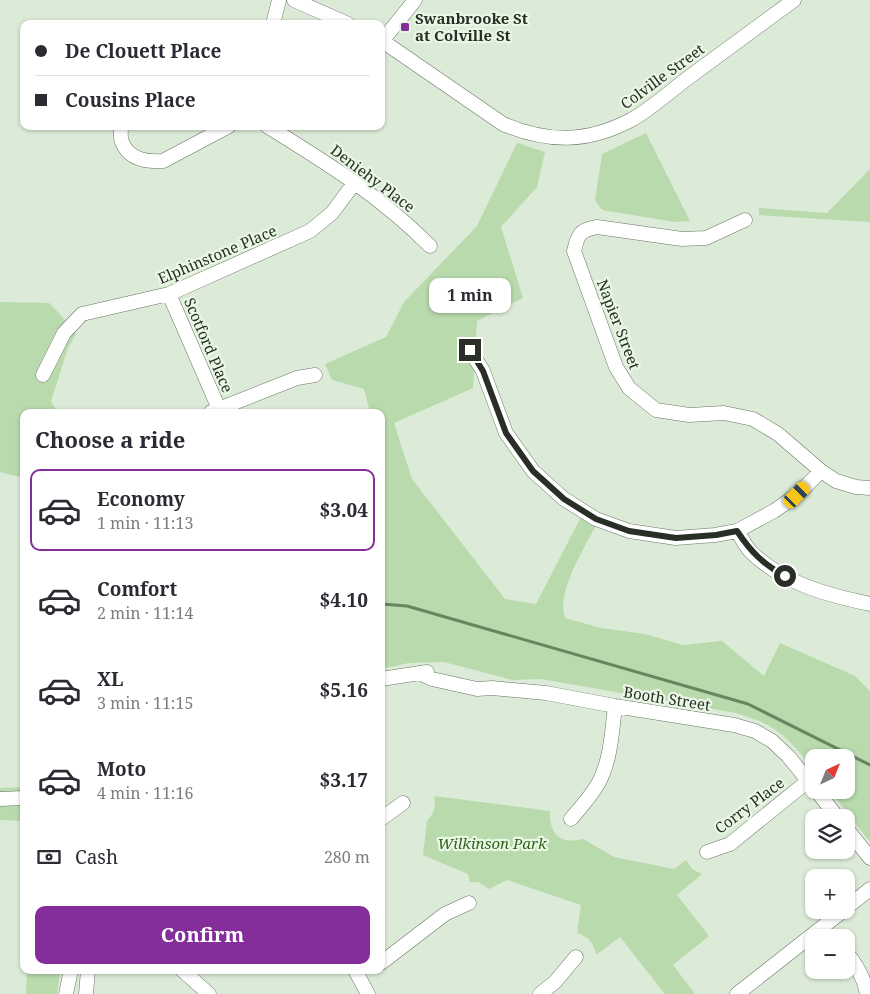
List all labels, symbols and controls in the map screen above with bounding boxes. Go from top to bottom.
place label: Swanbrooke St at Colville St [415,8,528,45]
marker: Swanbrooke St at Colville St [399,21,411,33]
text: De Clouett Place [65,38,221,64]
street label: Colville Street [616,39,708,113]
text: Cousins Place [65,87,196,113]
street label: Deniehy Place [327,140,419,216]
street label: Elphinstone Place [155,220,279,288]
street label: Napier Street [593,276,645,372]
callout: 1 min [429,278,511,312]
text: 1 min [447,284,493,306]
street label: Scotford Place [180,294,238,396]
route end [459,339,481,361]
text: Choose a ride [35,424,185,454]
car [781,479,812,511]
text: Economy [97,486,185,512]
icon: car [37,488,82,533]
text: $3.04 [319,497,368,523]
text: 1 min · 11:13 [97,512,193,534]
route start [774,565,796,587]
text: Comfort [97,576,177,602]
icon: car [37,578,82,623]
text: $4.10 [319,587,368,613]
text: 2 min · 11:14 [97,602,193,624]
text: XL [97,666,123,692]
icon: car [37,668,82,713]
text: $5.16 [319,677,368,703]
street label: Booth Street [622,681,712,715]
text: 3 min · 11:15 [97,692,193,714]
north arrow [805,749,855,799]
map controls [805,749,855,979]
text: Moto [97,756,146,782]
icon: car [37,758,82,803]
text: $3.17 [319,767,368,793]
street label: Corry Place [710,772,788,838]
text: 4 min · 11:16 [97,782,193,804]
button: layers [805,809,855,859]
park label: Wilkinson Park [438,833,547,853]
icon: cash [35,843,63,871]
text: Cash [75,844,118,870]
text: 280 m [324,846,370,868]
button: + [805,869,855,919]
button: Confirm [35,906,370,964]
button: − [805,929,855,979]

